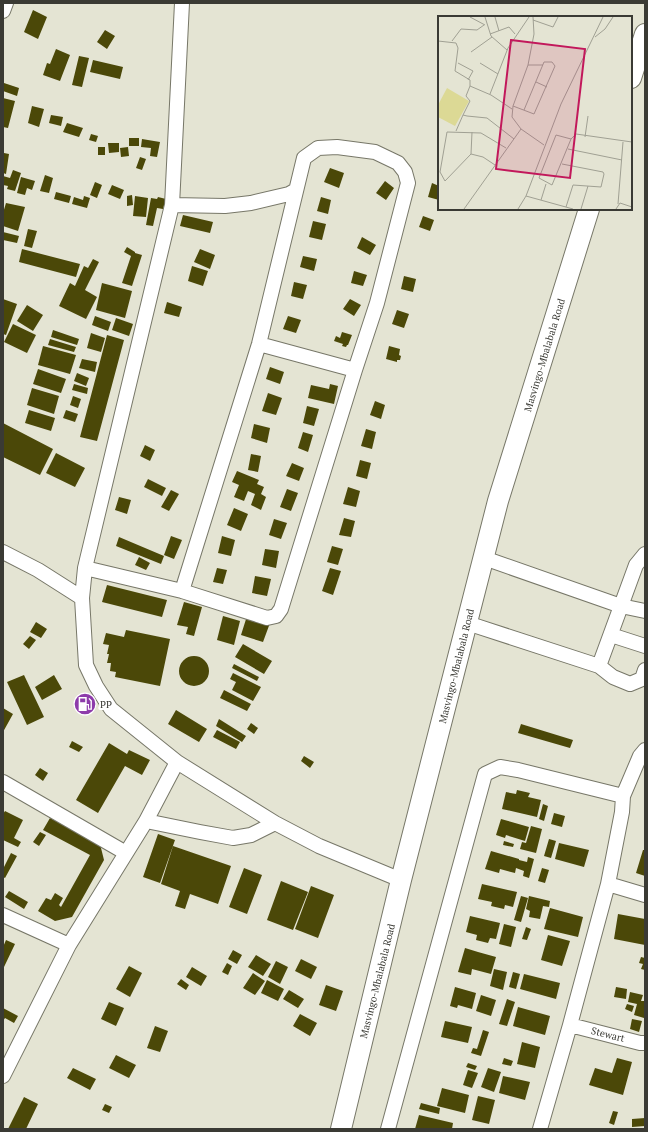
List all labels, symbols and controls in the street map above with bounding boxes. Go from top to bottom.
inset map [438,16,632,210]
street label: Masvingo-Mbalabala Road [521,297,568,413]
street label: Masvingo-Mbalabala Road [436,607,477,725]
fuel station icon: PP [72,691,98,717]
place label: PP [100,698,112,711]
street label: Masvingo-Mbalabala Road [357,922,398,1040]
street label: Stewart [590,1024,626,1045]

